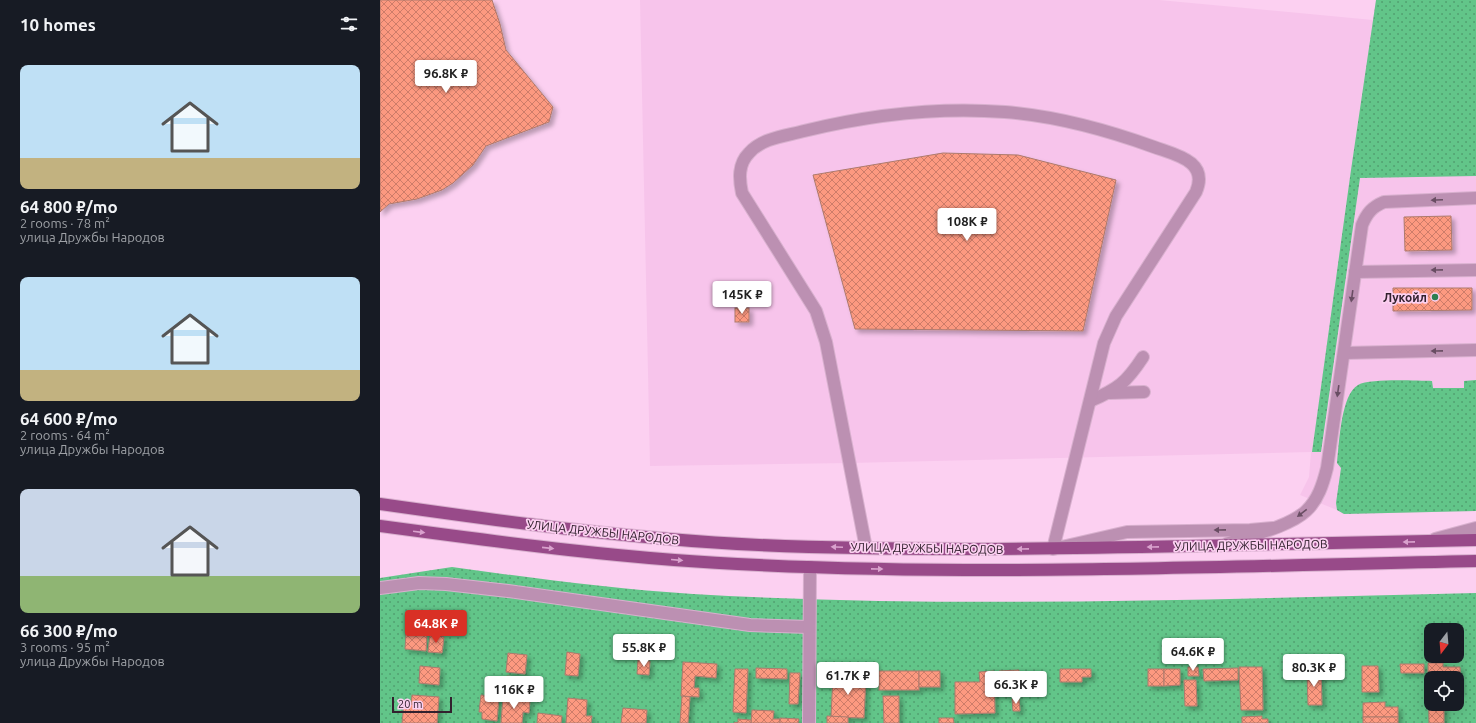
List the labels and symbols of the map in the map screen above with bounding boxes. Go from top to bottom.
pin: 96.8K ₽ [409,60,483,94]
one-way arrow [1431,196,1443,203]
pin: 108K ₽ [934,208,1000,242]
one-way arrow [1430,267,1443,273]
pin: 145K ₽ [709,281,775,315]
one-way arrow [1349,290,1355,302]
place label: Лукойл [1383,291,1427,304]
marker: Лукойл [1430,292,1440,302]
one-way arrow [1430,348,1443,354]
one-way arrow [1335,385,1341,398]
one-way arrow [1297,509,1308,517]
street label: УЛИЦА ДРУЖБЫ НАРОДОВ [526,518,680,546]
one-way arrow [1213,527,1226,533]
one-way arrow [413,529,425,535]
street label: УЛИЦА ДРУЖБЫ НАРОДОВ [1174,537,1328,553]
one-way arrow [1402,539,1415,545]
street label: УЛИЦА ДРУЖБЫ НАРОДОВ [850,540,1004,556]
one-way arrow [542,544,554,551]
one-way arrow [830,544,843,550]
one-way arrow [1146,544,1159,550]
one-way arrow [1016,546,1029,552]
one-way arrow [671,556,683,563]
one-way arrow [871,566,884,572]
pin: 64.8K ₽ [399,610,473,644]
north arrow [1424,623,1464,663]
pin: 55.8K ₽ [607,634,681,668]
pin: 64.6K ₽ [1156,638,1230,672]
pin: 80.3K ₽ [1277,654,1351,688]
pin: 61.7K ₽ [811,662,885,696]
pin: 66.3K ₽ [979,671,1053,705]
pin: 116K ₽ [481,676,547,710]
scale bar [392,695,452,714]

